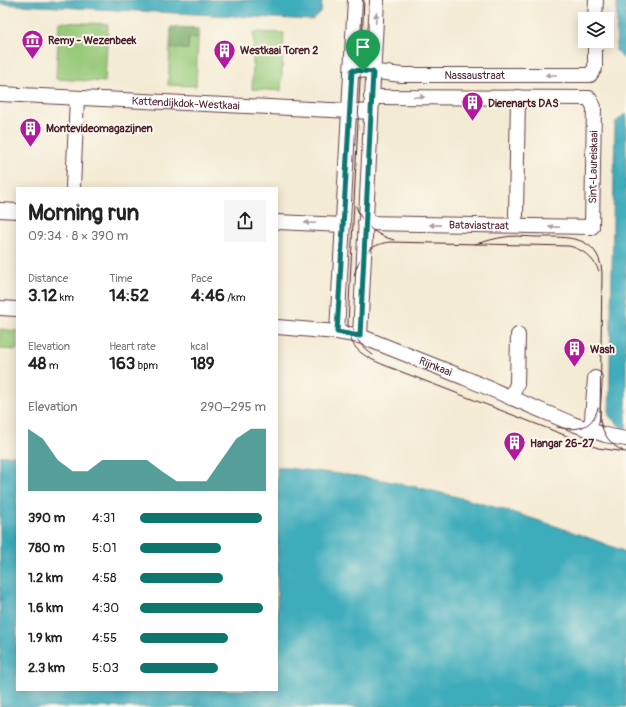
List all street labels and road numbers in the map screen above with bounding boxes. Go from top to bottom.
street label: Nassaustraat [444,69,505,82]
street label: Kattendijkdok-Westkaai [131,94,240,112]
street label: Sint-Laureiskaai [586,130,600,204]
street label: Bataviastraat [449,218,510,232]
street label: Rijnkaai [417,354,454,379]

